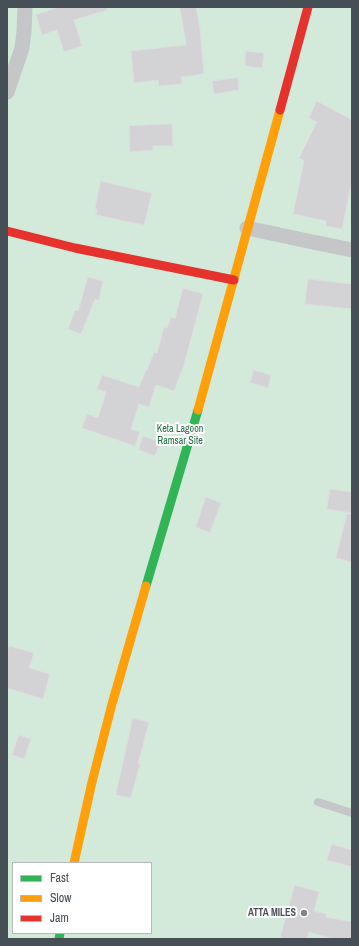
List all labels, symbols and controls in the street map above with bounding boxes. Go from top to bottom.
park label: Keta Lagoon Ramsar Site [157,423,203,446]
legend [12,862,152,934]
text: Fast [50,870,69,886]
text: Slow [50,890,71,906]
place label: ATTA MILES [248,907,296,919]
marker: ATTA MILES [299,908,309,918]
text: Jam [50,910,69,926]

